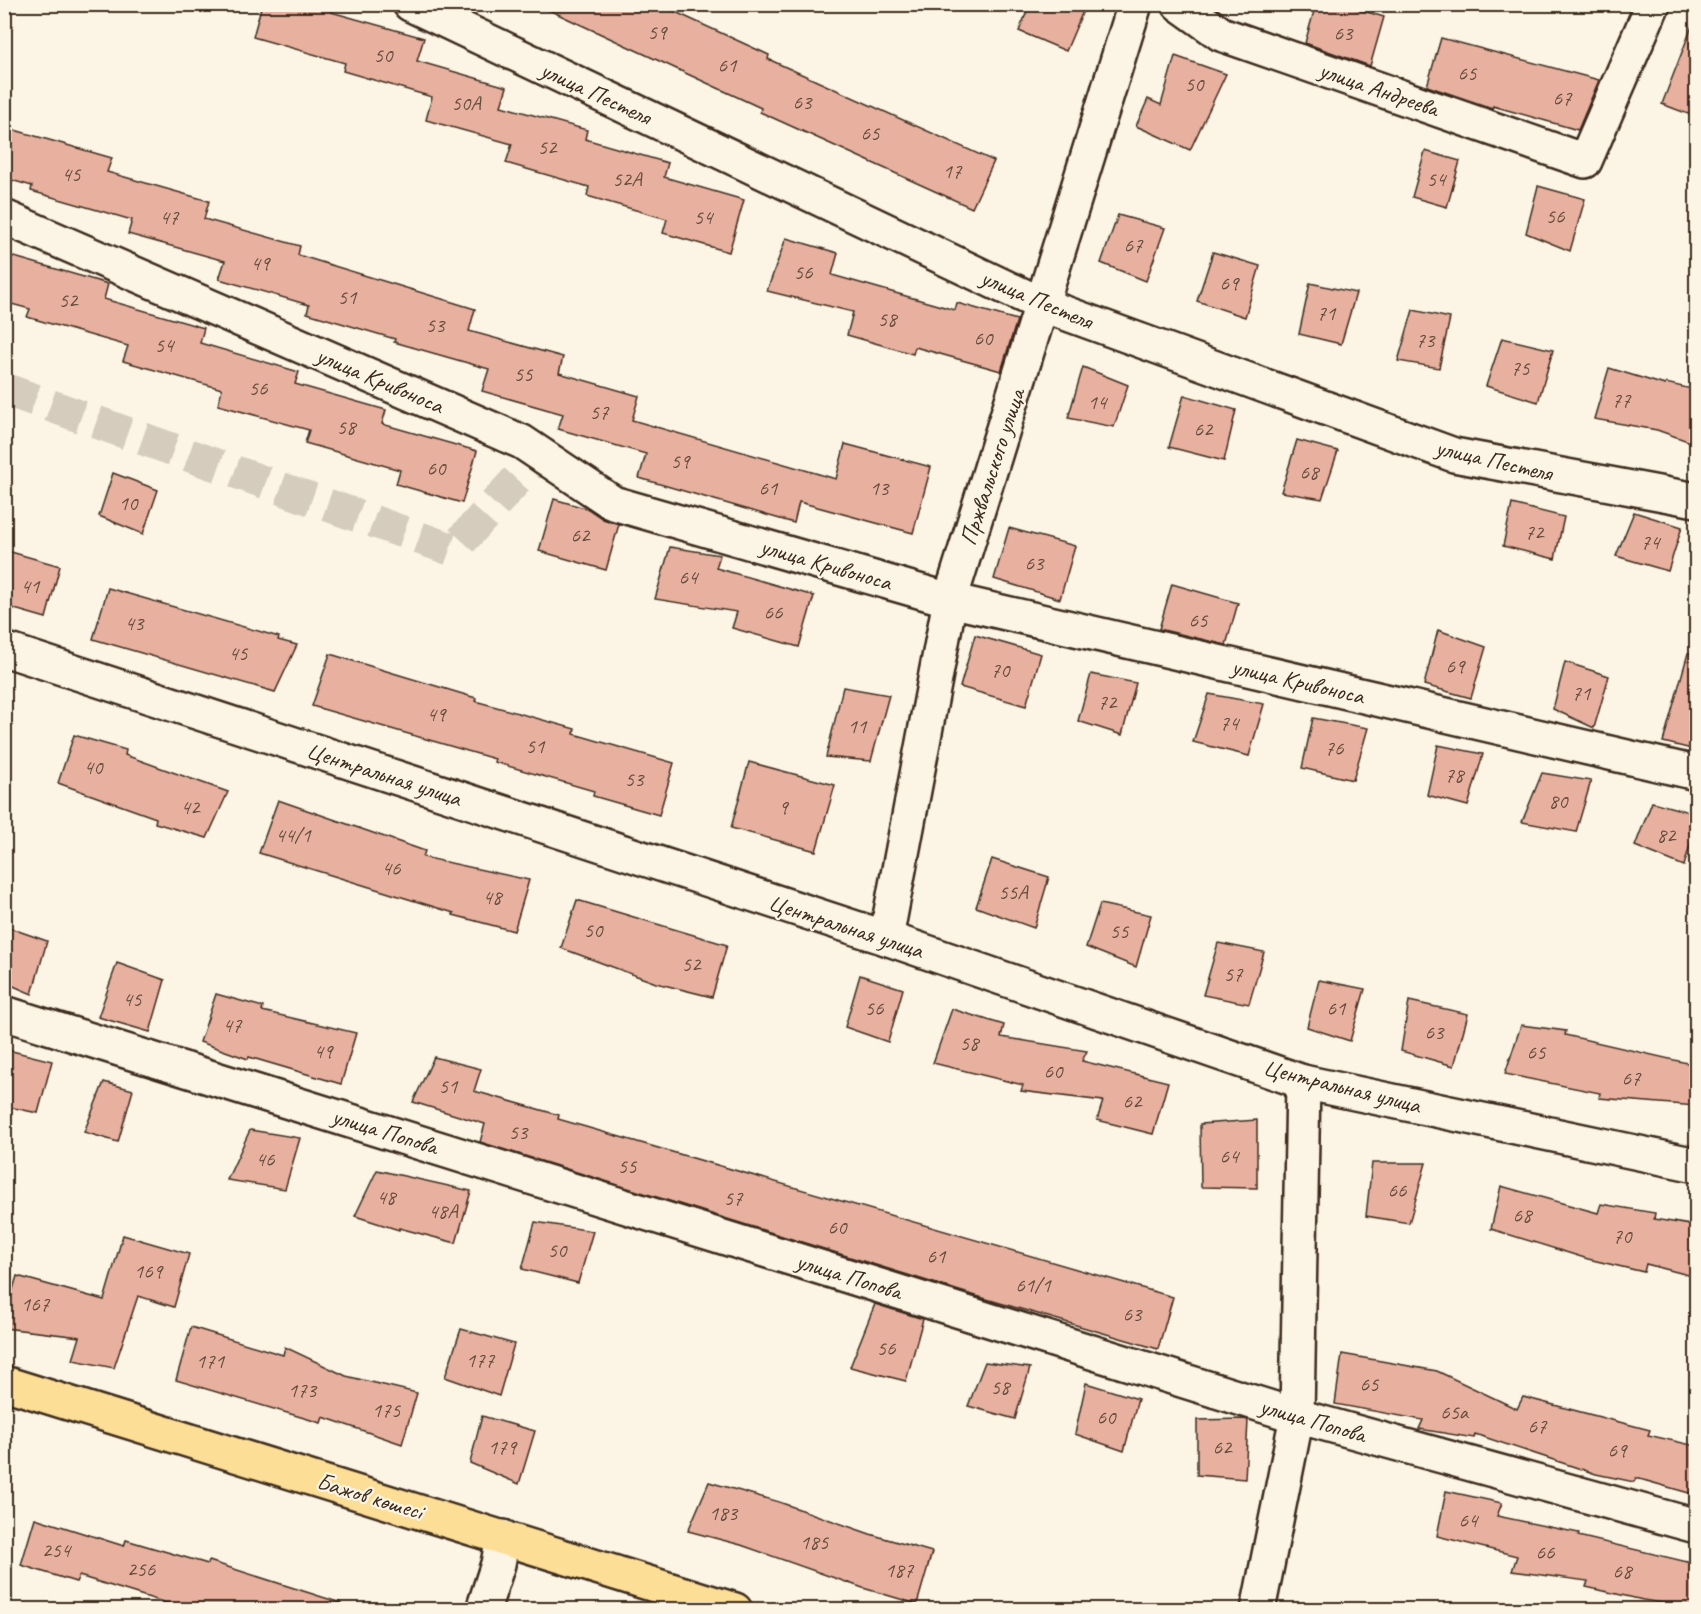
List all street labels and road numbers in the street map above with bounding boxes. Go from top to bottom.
street label: улица Пестеля [534,54,658,132]
street label: улица Андреева [1314,54,1445,124]
street label: улица Пестеля [975,261,1099,337]
street label: улица Кривоноса [310,339,449,421]
street label: Пржвальского улица [953,383,1032,549]
street label: улица Пестеля [1431,432,1557,488]
street label: улица Кривоноса [755,530,897,597]
street label: улица Кривоноса [1227,651,1369,711]
street label: Центральная улица [303,735,467,814]
street label: Центральная улица [765,887,929,966]
street label: Центральная улица [1260,1052,1425,1120]
street label: улица Попова [327,1100,443,1162]
street label: улица Попова [791,1245,907,1307]
street label: улица Попова [1255,1390,1371,1450]
street label: Бажов көшесі [313,1466,429,1527]

